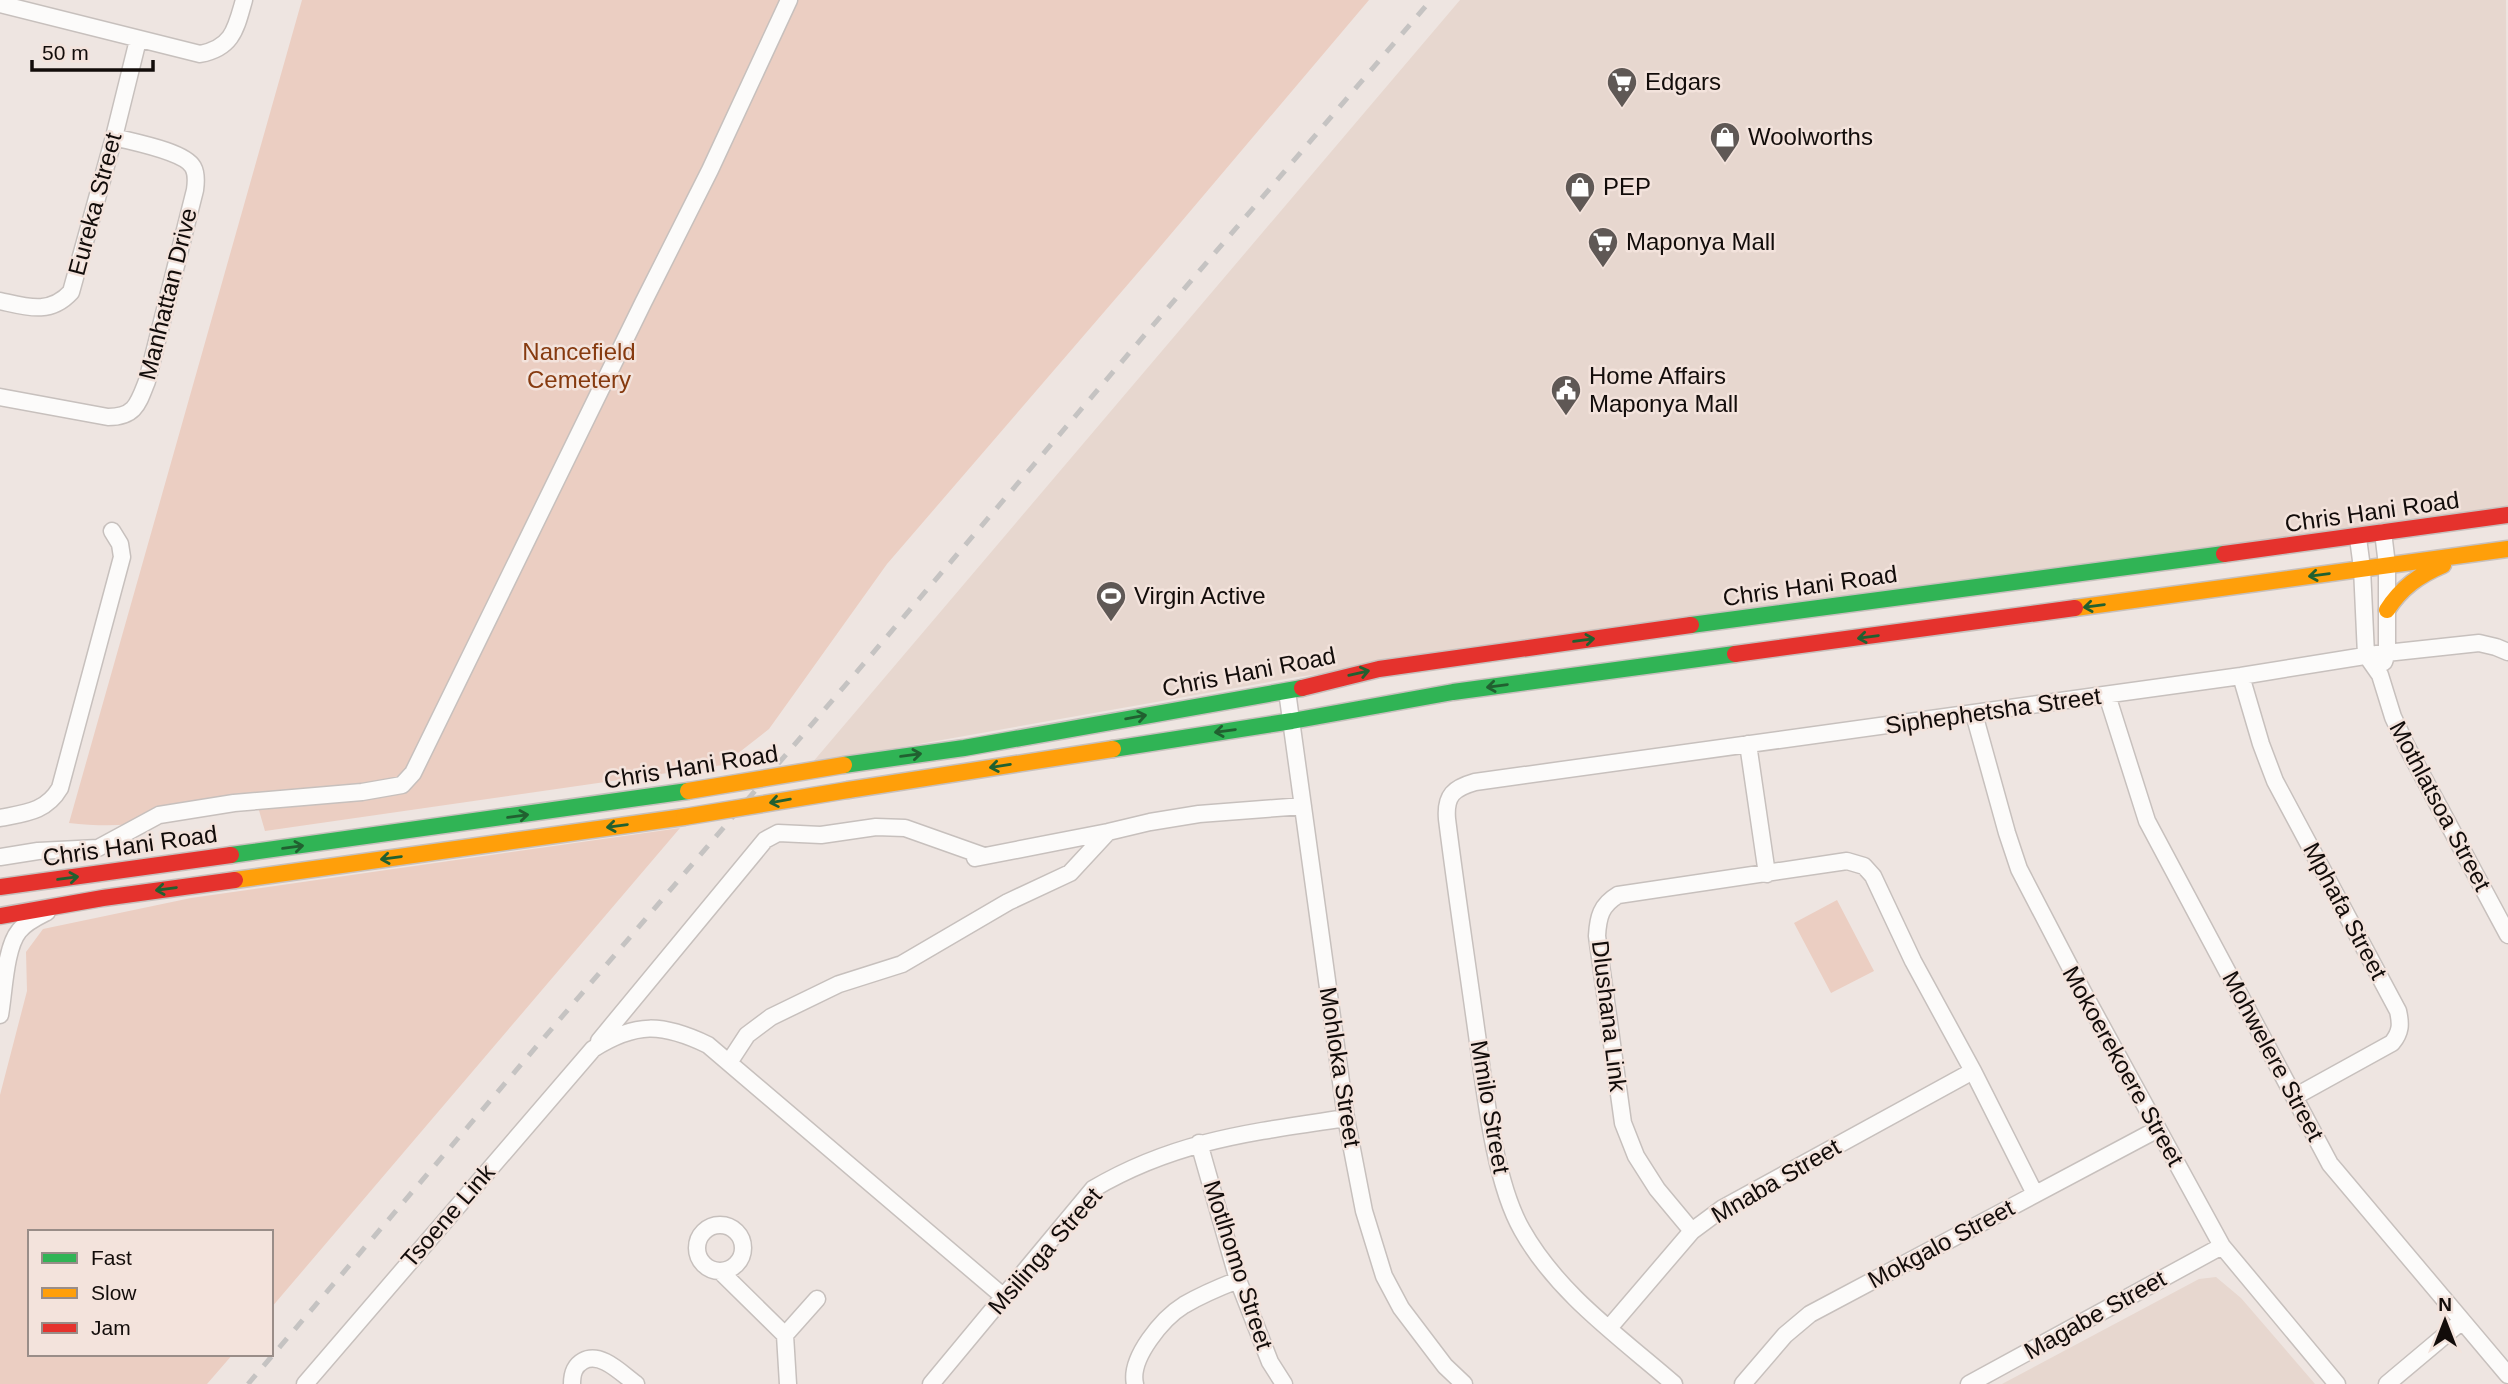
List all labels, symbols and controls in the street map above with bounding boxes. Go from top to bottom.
scale bar [32,28,152,72]
text: 50 m [42,41,89,64]
supermarket icon: Edgars [1605,65,1639,109]
place label: Edgars [1645,68,1721,95]
shop icon: Woolworths [1708,120,1742,164]
place label: Woolworths [1748,123,1873,150]
street label: Eureka Street [62,129,127,278]
shop icon: PEP [1563,170,1597,214]
place label: PEP [1603,173,1651,200]
street label: Manhattan Drive [133,205,202,383]
supermarket icon: Maponya Mall [1586,225,1620,269]
place label: Maponya Mall [1626,228,1775,255]
park label: Nancefield Cemetery [522,338,636,393]
place label: Home Affairs Maponya Mall [1589,362,1738,417]
public building icon: Home Affairs Maponya Mall [1549,373,1583,417]
street label: Chris Hani Road [2283,486,2461,537]
street label: Chris Hani Road [1721,560,1899,611]
one-way arrow [2308,569,2331,582]
sports icon: Virgin Active [1094,579,1128,623]
place label: Virgin Active [1134,582,1266,609]
one-way arrow [2083,600,2105,613]
one-way arrow [1857,630,1880,643]
one-way arrow [1572,633,1595,646]
street label: Chris Hani Road [1160,641,1338,702]
one-way arrow [1347,666,1370,680]
one-way arrow [1486,680,1509,693]
street label: Siphephetsha Street [1883,682,2103,739]
one-way arrow [1124,710,1147,723]
street label: Mothlatsoa Street [2384,716,2497,895]
one-way arrow [1214,724,1236,737]
street label: Chris Hani Road [602,739,780,794]
one-way arrow [900,749,922,762]
one-way arrow [989,760,1012,773]
one-way arrow [770,795,792,808]
one-way arrow [507,809,529,822]
street label: Chris Hani Road [41,820,219,871]
one-way arrow [606,820,629,833]
street label: Mphafa Street [2298,838,2393,984]
one-way arrow [281,840,304,853]
one-way arrow [380,851,403,864]
one-way arrow [56,871,78,884]
one-way arrow [155,883,178,896]
street label: Dlushana Link [1587,939,1632,1094]
street label: Mokoerekoere Street [2057,961,2190,1171]
street label: Mohwelere Street [2217,966,2330,1145]
street label: Mohloka Street [1315,985,1367,1149]
street label: Mmilo Street [1466,1038,1516,1176]
street label: Mnaba Street [1707,1133,1845,1228]
street label: Tsoene Link [395,1158,500,1273]
street label: Motlhomo Street [1198,1177,1279,1353]
street label: Msilinga Street [982,1182,1107,1319]
street label: Mokgalo Street [1863,1194,2019,1293]
legend [28,1230,273,1356]
text: Fast [91,1246,132,1269]
street label: Magabe Street [2019,1264,2170,1365]
text: Slow [91,1281,137,1304]
north arrow [2410,1286,2480,1356]
text: N [2438,1294,2452,1315]
text: Jam [91,1316,131,1339]

